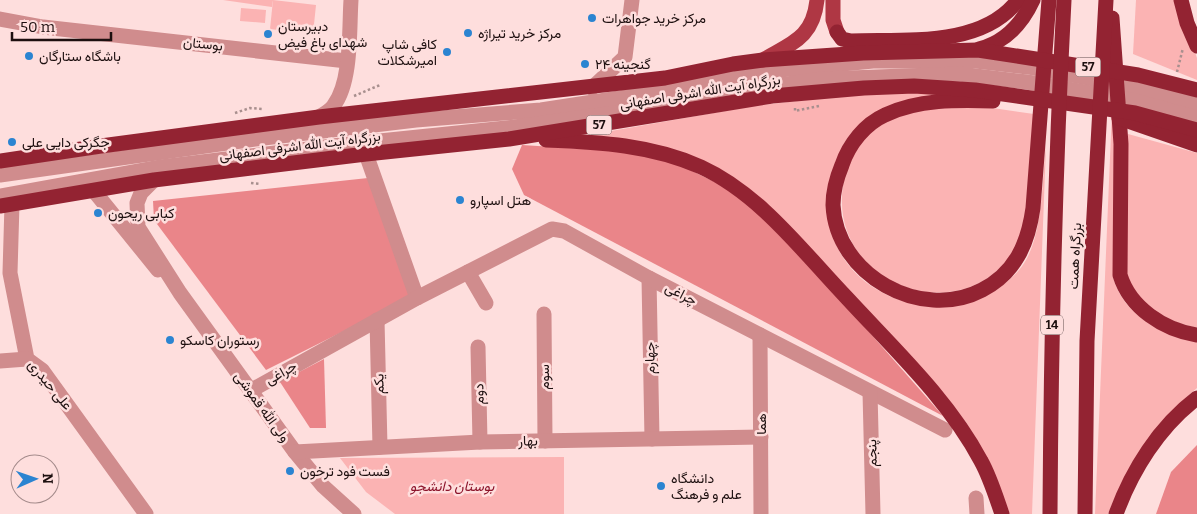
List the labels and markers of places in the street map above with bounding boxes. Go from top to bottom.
place label: مرکز خرید جواهرات [602,10,706,27]
marker: مرکز خرید جواهرات [586,12,598,24]
place label: دبیرستان شهدای باغ فیض [278,18,367,53]
place label: مرکز خرید تیراژه [478,25,561,42]
marker: مرکز خرید تیراژه [462,27,474,39]
marker: دبیرستان شهدای باغ فیض [262,28,274,40]
place label: کافی شاپ امیرشکلات [378,36,437,69]
marker: کافی شاپ امیرشکلات [441,46,453,58]
place label: باشگاه ستارگان [39,48,121,65]
marker: باشگاه ستارگان [23,50,35,62]
place label: گنجینه ۲۴ [595,56,651,73]
marker: گنجینه ۲۴ [579,58,591,70]
place label: جگرکی دایی علی [22,134,110,151]
marker: جگرکی دایی علی [6,136,18,148]
place label: هتل اسپارو [470,192,531,210]
marker: هتل اسپارو [454,194,466,206]
place label: کبابی ریحون [108,205,174,222]
marker: کبابی ریحون [92,207,104,219]
place label: رستوران کاسکو [180,332,260,349]
marker: رستوران کاسکو [164,334,176,346]
place label: فست فود ترخون [300,463,390,480]
marker: فست فود ترخون [284,465,296,477]
place label: دانشگاه علم و فرهنگ [671,470,742,503]
marker: دانشگاه علم و فرهنگ [655,480,667,492]

